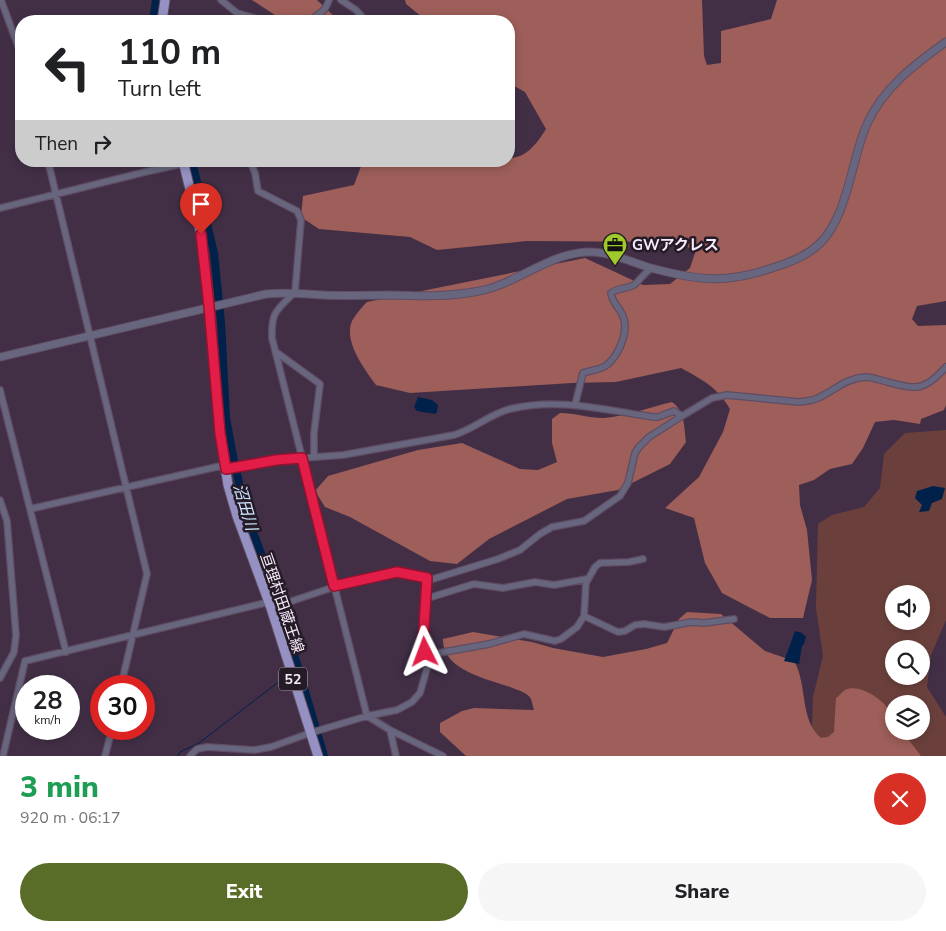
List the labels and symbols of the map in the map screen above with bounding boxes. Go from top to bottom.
pin [180,183,222,234]
office icon: GWアクレス [602,232,628,266]
place label: GWアクレス [632,235,719,255]
water label: 沼田川 [228,481,263,535]
street label: 亘理村田蔵王線 [255,550,309,656]
position arrow [398,625,450,677]
road number: 52 [279,668,307,691]
speed limit sign: 30 [90,675,155,740]

